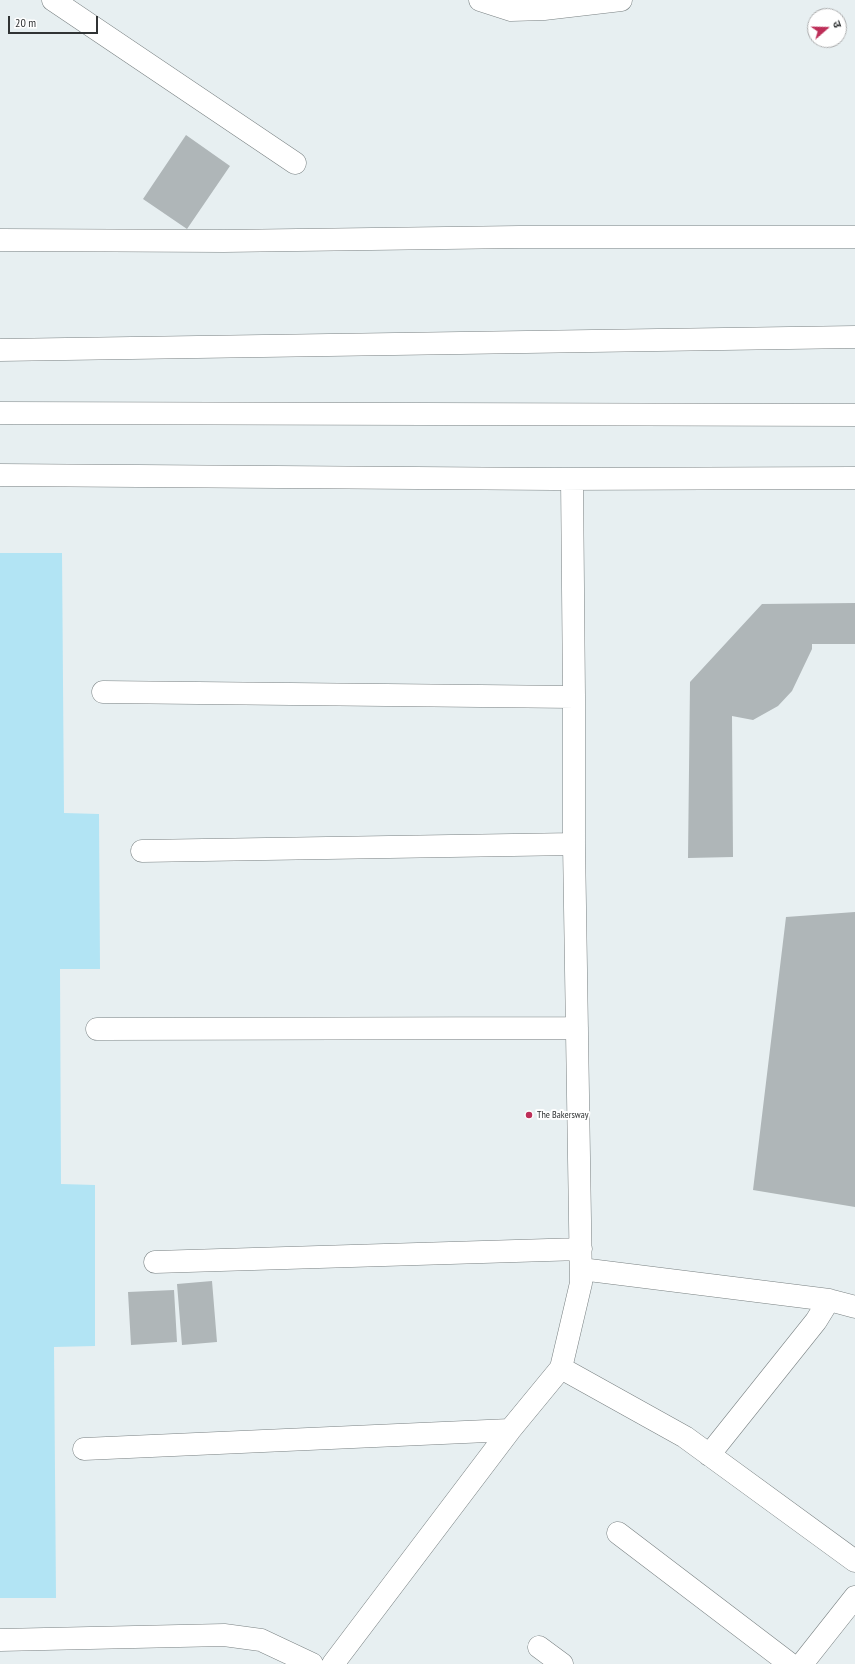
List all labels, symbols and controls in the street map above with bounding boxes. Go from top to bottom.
scale bar [10,8,100,34]
north arrow [807,8,847,48]
text: 20 m [15,15,36,30]
text: उ [830,19,845,30]
place label: The Bakersway [537,1109,589,1121]
marker: The Bakersway [524,1110,534,1120]

